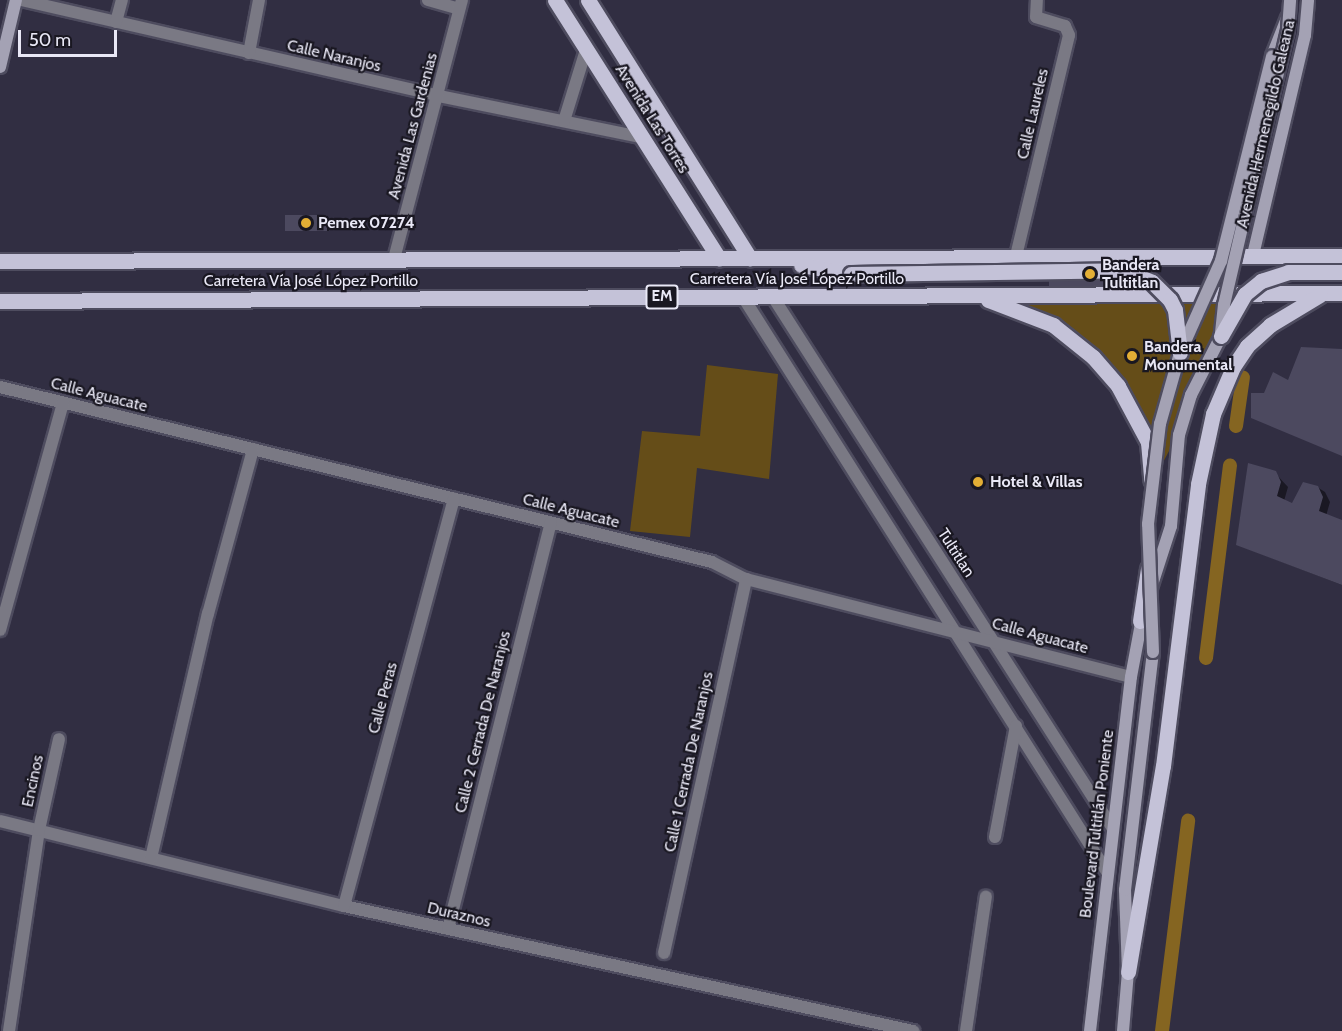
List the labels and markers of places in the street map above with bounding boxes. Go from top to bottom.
place label: Pemex 07274 [318,213,415,233]
marker: Pemex 07274 [299,216,313,230]
place label: Bandera Tultitlan [1102,255,1159,293]
marker: Bandera Tultitlan [1083,267,1097,281]
place label: Bandera Monumental [1144,337,1232,375]
marker: Bandera Monumental [1125,349,1139,363]
place label: Hotel & Villas [990,472,1082,492]
marker: Hotel & Villas [971,475,985,489]

